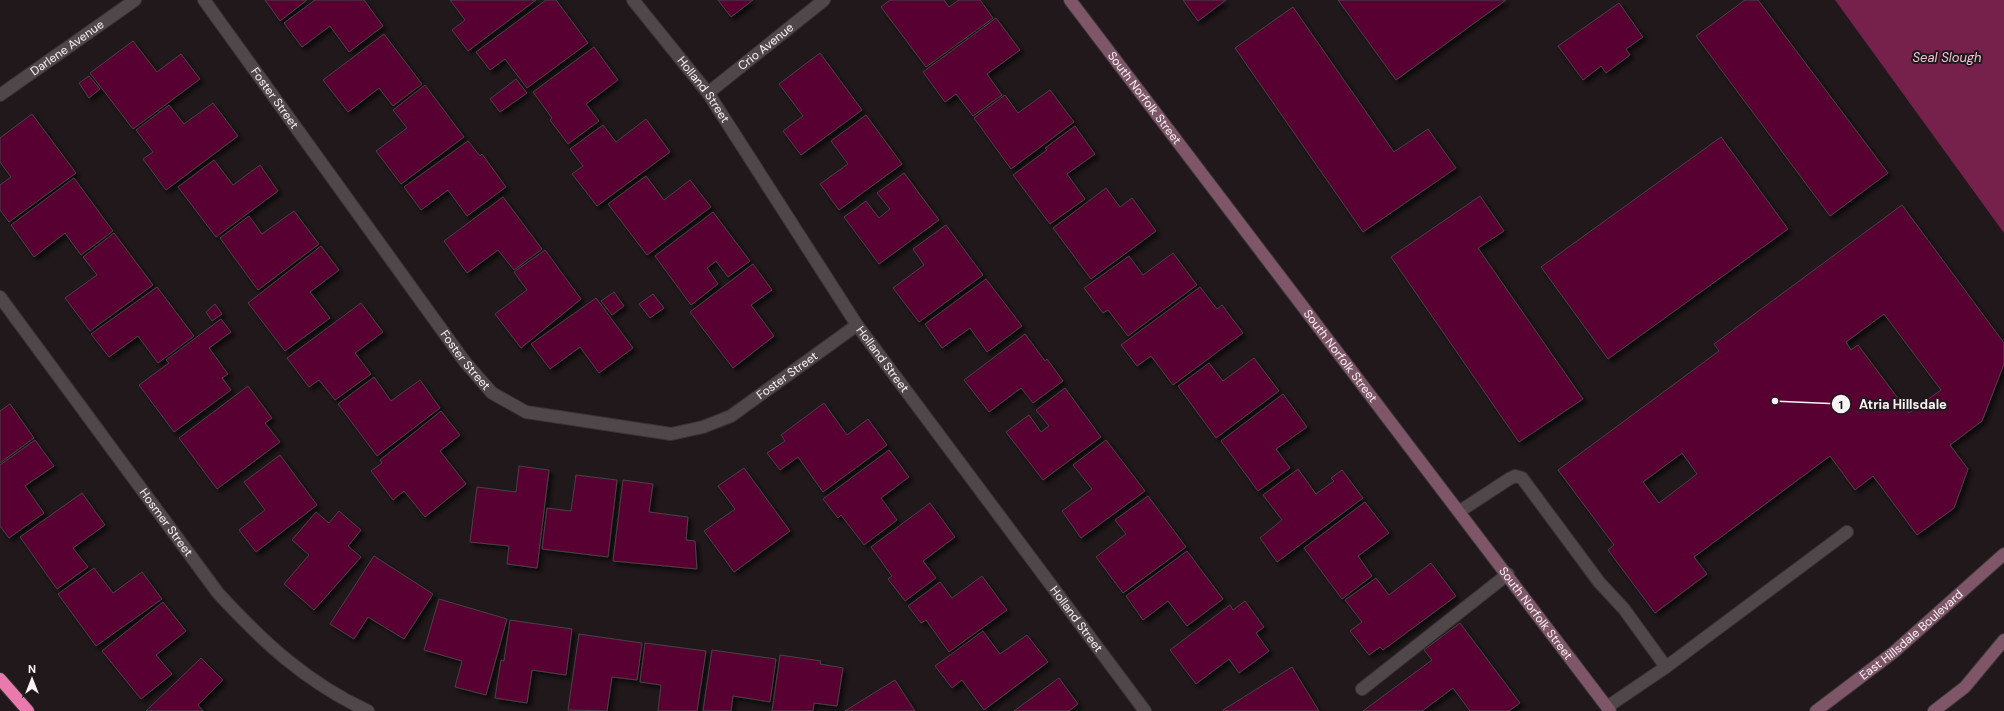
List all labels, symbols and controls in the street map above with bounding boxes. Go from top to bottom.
street label: Darlene Avenue [27,16,107,79]
street label: Crio Avenue [735,19,797,74]
street label: South Norfolk Street [1104,48,1185,148]
water label: Seal Slough [1912,49,1982,66]
street label: Holland Street [674,53,733,126]
street label: Foster Street [247,64,303,132]
street label: South Norfolk Street [1300,306,1381,406]
street label: Holland Street [853,323,913,396]
street label: Foster Street [437,327,494,394]
street label: Foster Street [753,348,821,403]
callout: Atria Hillsdale [1831,392,1955,417]
text: Atria Hillsdale [1859,396,1947,413]
text: 1 [1839,397,1843,413]
street label: Hosmer Street [136,485,197,560]
street label: South Norfolk Street [1495,563,1576,663]
street label: Holland Street [1046,583,1107,656]
street label: East Hillsdale Boulevard [1856,586,1966,683]
north arrow [12,659,52,699]
text: N [28,662,36,676]

